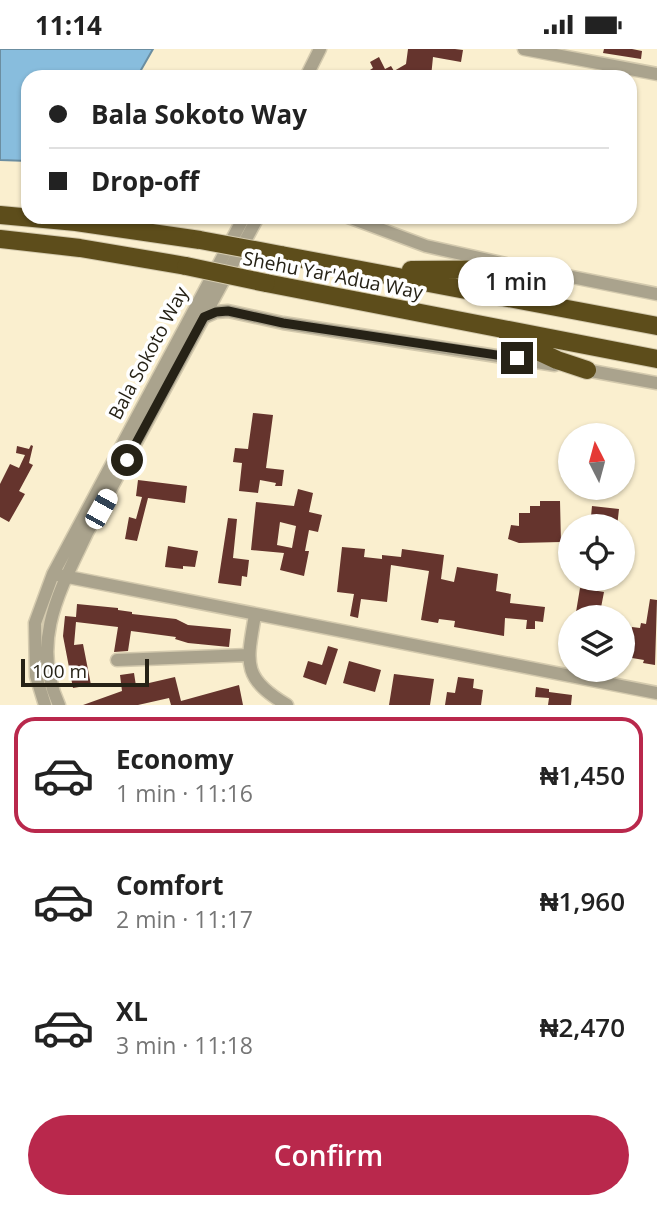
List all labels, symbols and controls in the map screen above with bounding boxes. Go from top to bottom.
text: 11:14 [35,7,102,43]
text: Bala Sokoto Way [91,96,307,132]
text: Drop-off [91,163,199,199]
street label: Shehu Yar'Adua Way [241,245,426,305]
callout: 1 min [459,257,575,305]
text: 1 min [485,265,547,297]
street label: Bala Sokoto Way [102,282,194,424]
route end [501,342,533,374]
north arrow [558,423,635,501]
map controls [558,423,635,682]
route start [111,444,143,476]
car [82,486,121,532]
button: locate [558,514,635,591]
button: layers [558,605,635,682]
scale bar [21,656,149,688]
text: 100 m [32,658,87,684]
text: Economy [116,741,234,777]
icon: car [32,744,95,807]
text: ₦1,450 [540,757,625,793]
text: 1 min · 11:16 [116,777,253,809]
text: Comfort [116,867,223,903]
icon: car [32,870,95,933]
text: ₦1,960 [540,883,625,919]
text: 2 min · 11:17 [116,903,253,935]
text: XL [116,993,148,1029]
icon: car [32,996,95,1059]
text: ₦2,470 [540,1009,625,1045]
text: 3 min · 11:18 [116,1029,253,1061]
button: Confirm [28,1115,629,1195]

